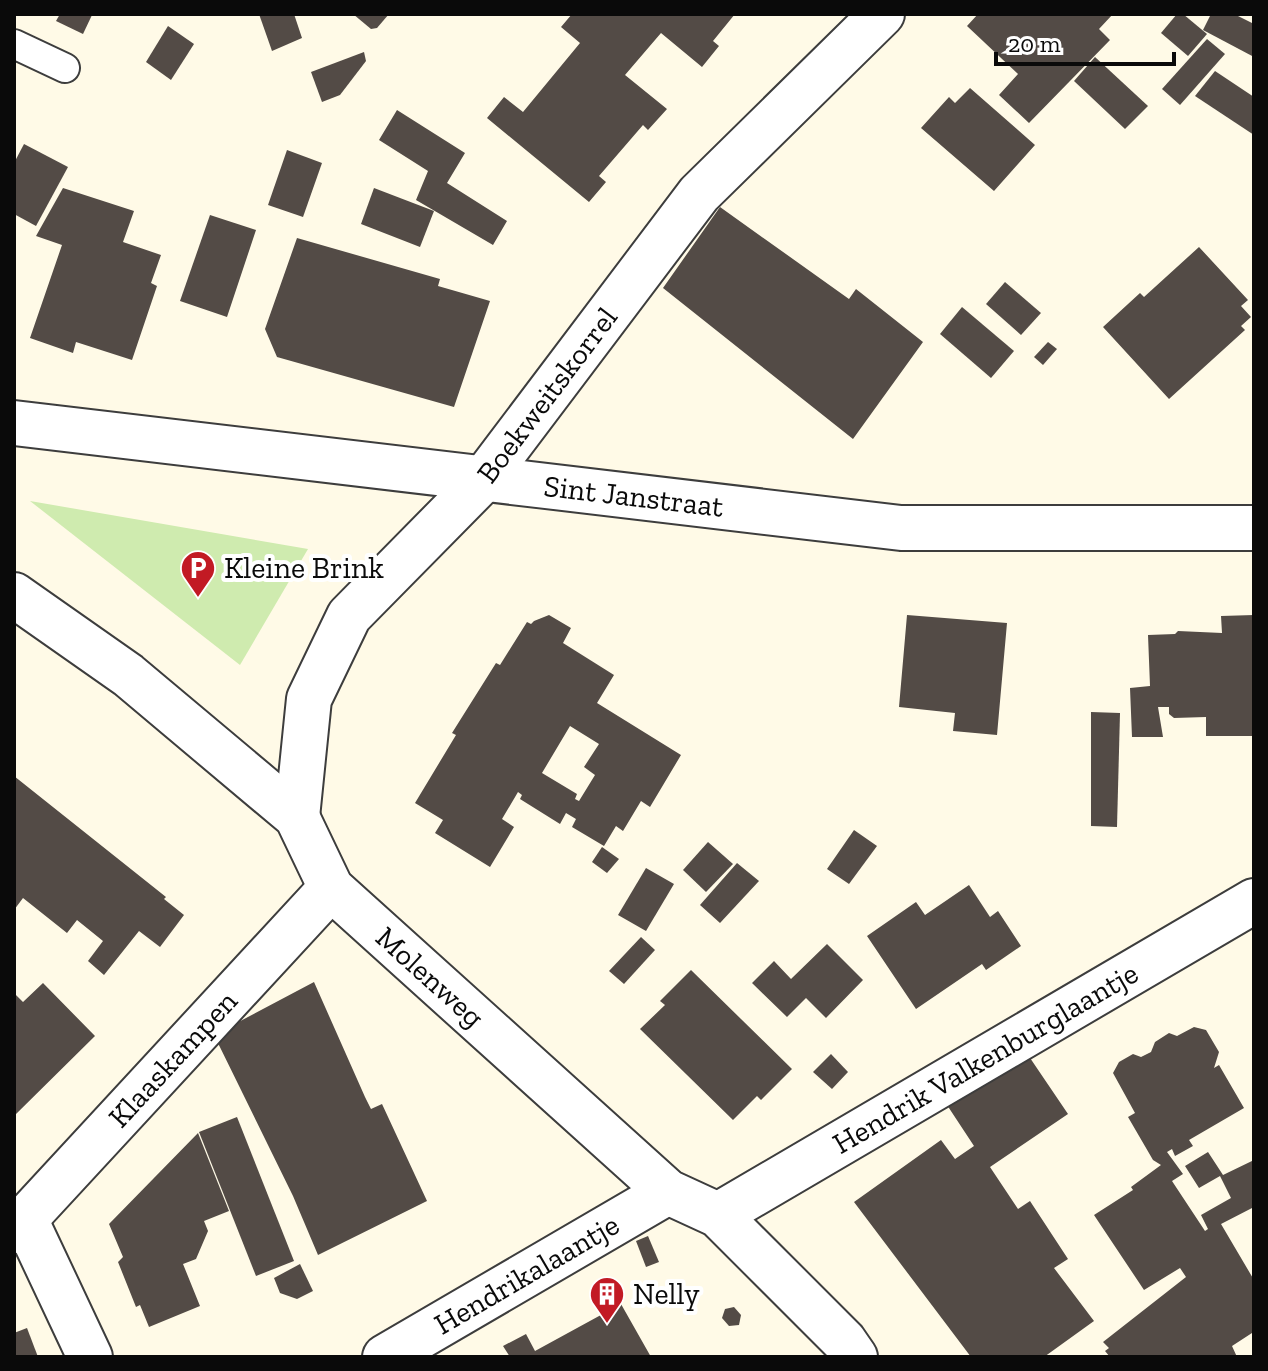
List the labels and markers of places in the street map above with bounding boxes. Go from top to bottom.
parking icon: Kleine Brink [179,549,217,599]
place label: Kleine Brink [224,550,384,586]
building icon: Nelly [588,1275,626,1325]
place label: Nelly [633,1276,700,1312]

